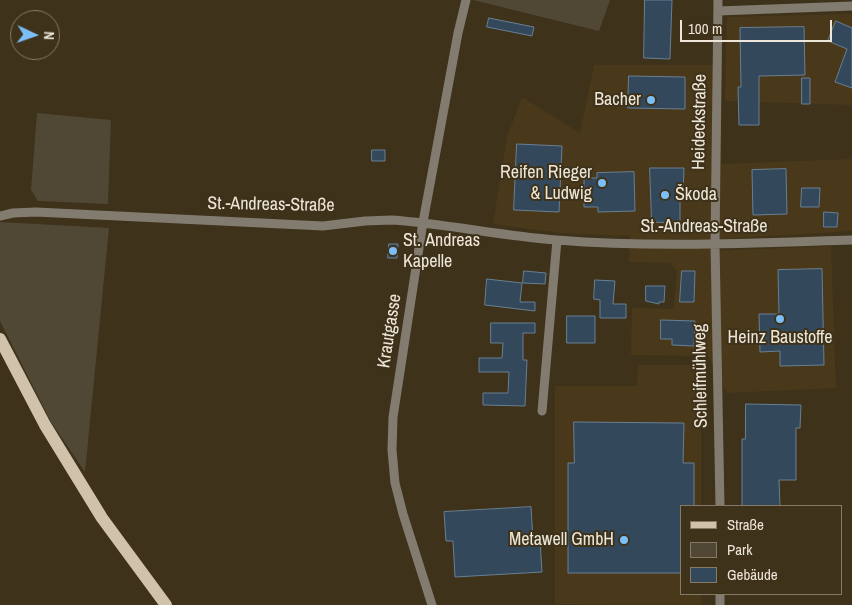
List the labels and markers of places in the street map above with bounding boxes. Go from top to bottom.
place label: Bacher [594,89,641,111]
marker: Bacher [645,94,657,106]
place label: Reifen Rieger & Ludwig [500,162,592,204]
marker: Reifen Rieger & Ludwig [596,177,608,189]
place label: Škoda [675,184,717,206]
marker: Škoda [659,189,671,201]
place label: St. Andreas Kapelle [403,230,480,272]
marker: St. Andreas Kapelle [387,245,399,257]
marker: Heinz Baustoffe [774,313,786,325]
place label: Heinz Baustoffe [728,327,832,349]
place label: Metawell GmbH [509,529,614,551]
marker: Metawell GmbH [618,534,630,546]

